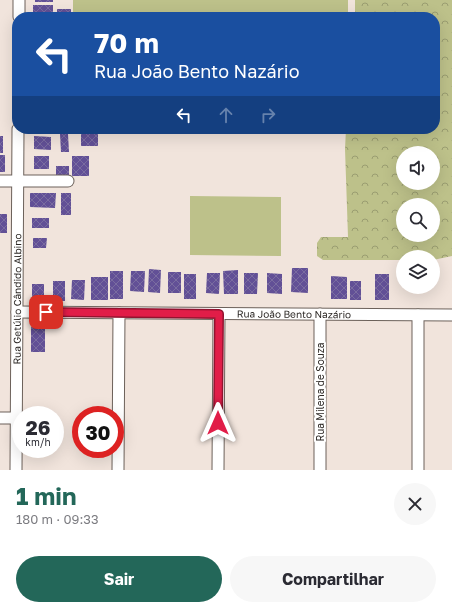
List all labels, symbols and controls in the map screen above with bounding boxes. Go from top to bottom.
text: 70 m [94,26,159,59]
icon: left [28,28,80,80]
text: Rua João Bento Nazário [94,60,299,82]
icon: left [173,104,195,126]
icon: ahead [215,104,237,126]
icon: right [257,104,279,126]
map controls [396,146,440,294]
button: sound [396,146,440,190]
button: search [396,198,440,242]
street label: Rua Getúlio Cândido Albino [11,233,23,365]
button: layers [396,250,440,294]
pin [29,295,63,329]
icon: arrive [35,301,57,323]
street label: Rua João Bento Nazário [237,308,351,320]
street label: Rua Milena de Souza [314,343,326,441]
position arrow [197,402,239,444]
speed limit sign: 30 [72,406,124,458]
text: 26 [26,415,50,439]
text: km/h [25,436,51,448]
text: 1 min [16,481,76,510]
button: close [394,483,436,525]
text: 180 m · 09:33 [16,511,99,527]
button: Sair [16,556,222,602]
button: Compartilhar [230,556,436,602]

